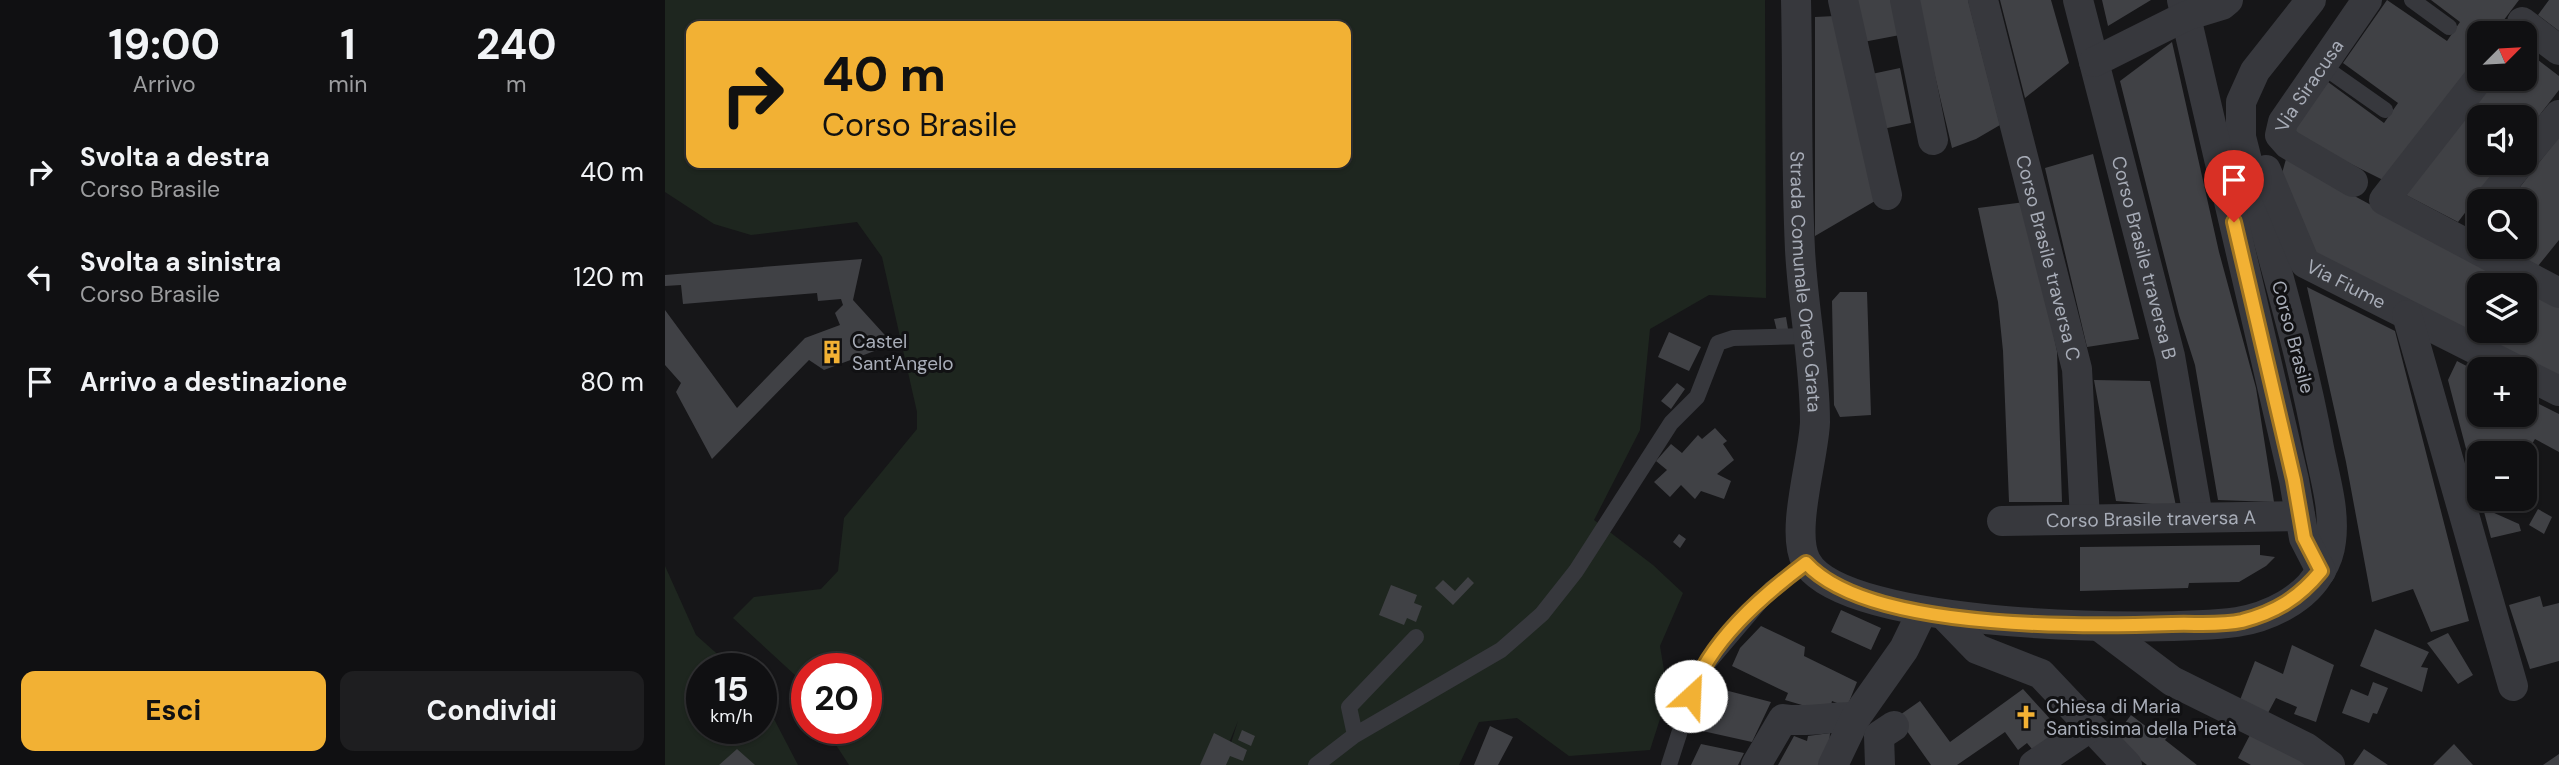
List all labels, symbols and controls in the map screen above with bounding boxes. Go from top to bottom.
text: 19:00 [108,17,220,72]
text: 1 [340,17,356,72]
text: 240 [476,17,557,72]
north arrow [2467,21,2537,91]
map controls [2467,21,2537,511]
street label: Via Siracusa [2269,34,2349,134]
text: 40 m [822,42,946,106]
icon: right [707,49,798,140]
text: Arrivo [133,69,196,99]
text: min [328,69,368,99]
text: m [506,69,527,99]
text: Corso Brasile [822,104,1017,146]
button: sound [2467,105,2537,175]
text: Svolta a destra [80,140,270,174]
pin [2204,150,2264,222]
street label: Strada Comunale Oreto Grata [1785,151,1827,413]
street label: Corso Brasile traversa C [2010,152,2087,363]
icon: right [21,153,59,191]
street label: Corso Brasile traversa B [2106,153,2183,362]
text: 40 m [580,155,644,189]
icon: arrive [2215,161,2253,199]
text: Corso Brasile [80,174,220,204]
button: search [2467,189,2537,259]
text: Svolta a sinistra [80,245,281,279]
street label: Via Fiume [2302,253,2390,314]
icon: left [21,258,59,296]
text: 120 m [573,260,644,294]
button: layers [2467,273,2537,343]
street label: Corso Brasile [2266,278,2320,396]
text: Corso Brasile [80,279,220,309]
place label: Castel Sant'Angelo [852,329,954,376]
building icon: Castel Sant'Angelo [818,338,846,366]
button: + [2467,357,2537,427]
icon: arrive [21,363,59,401]
text: Arrivo a destinazione [80,365,347,399]
text: 80 m [580,365,644,399]
button: − [2467,441,2537,511]
street label: Corso Brasile traversa A [2046,504,2257,533]
speed limit sign: 20 [791,653,882,744]
position arrow [1654,659,1728,733]
text: 15 [714,666,749,712]
button: Esci [21,671,326,751]
button: Condividi [340,671,644,751]
place label: Chiesa di Maria Santissima della Pietà [2046,694,2237,741]
church icon: Chiesa di Maria Santissima della Pietà [2012,703,2040,731]
text: km/h [710,704,753,728]

